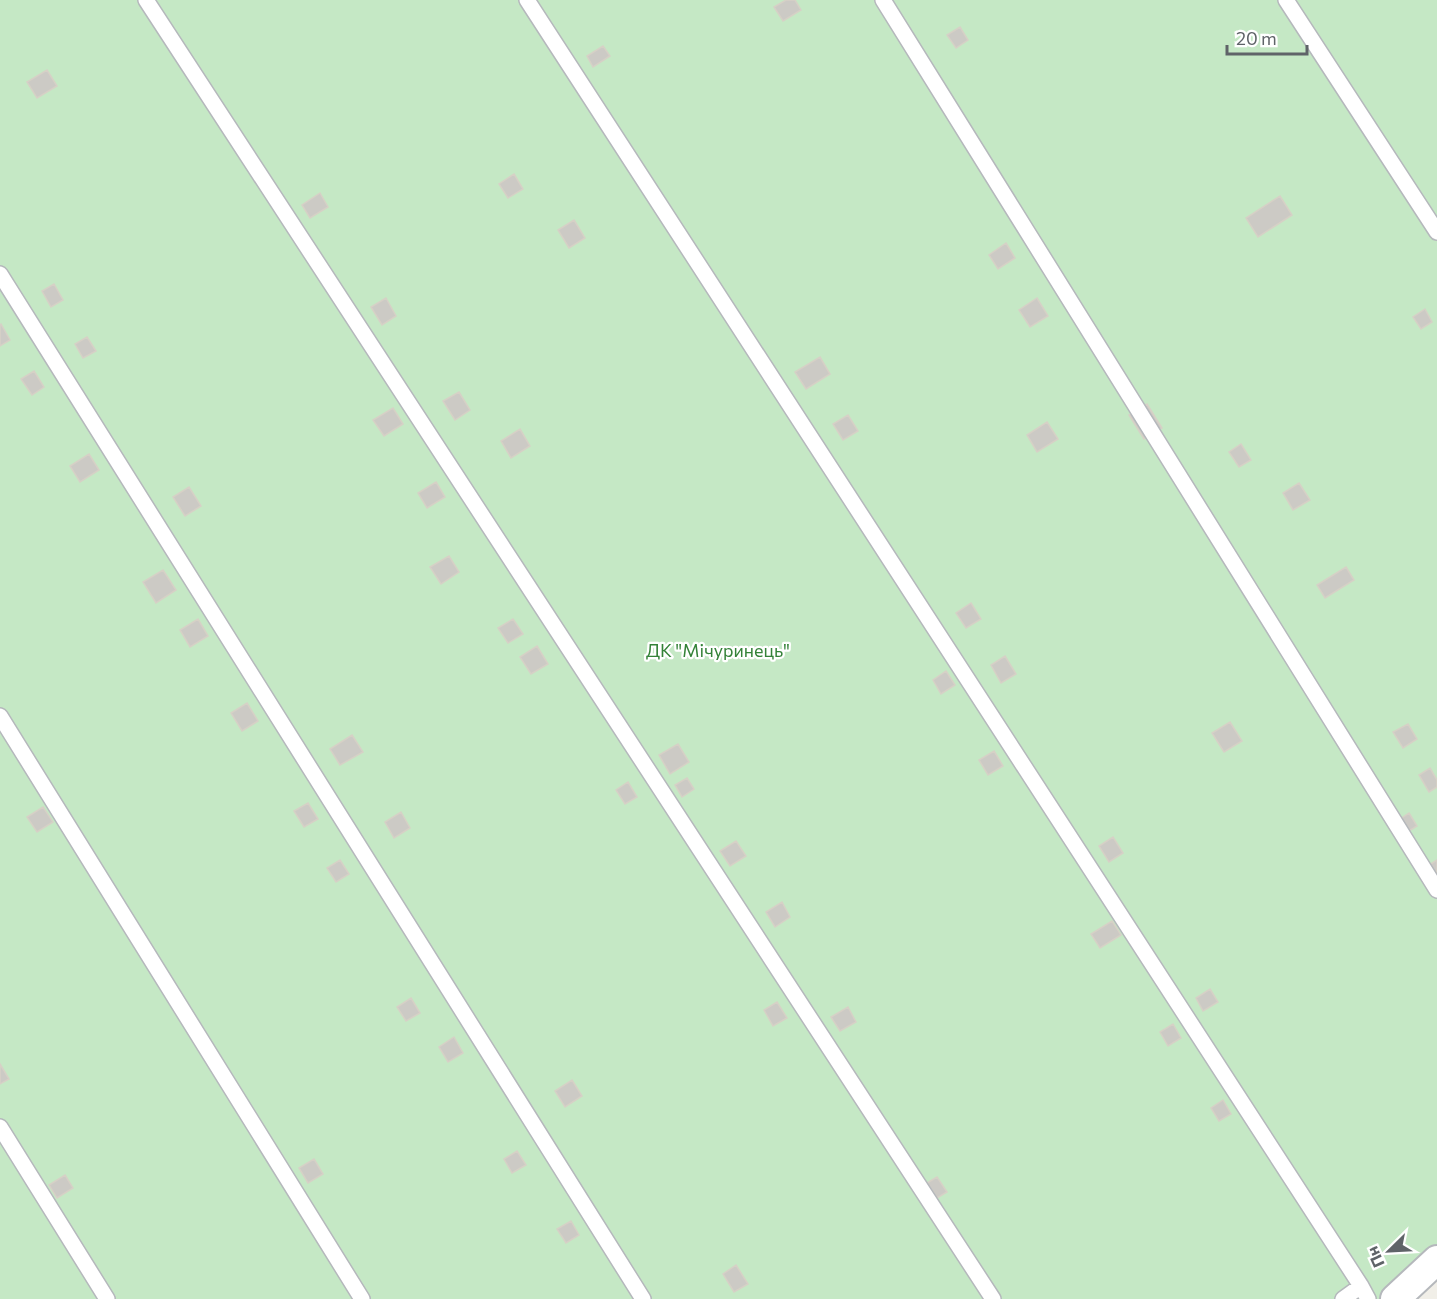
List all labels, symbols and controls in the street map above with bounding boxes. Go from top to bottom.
scale bar [1227,18,1306,56]
text: 20 m [1236,27,1277,49]
park label: ДК "Мічуринець" [646,639,790,661]
north arrow [1359,1221,1419,1281]
text: Пн [1362,1244,1388,1271]

